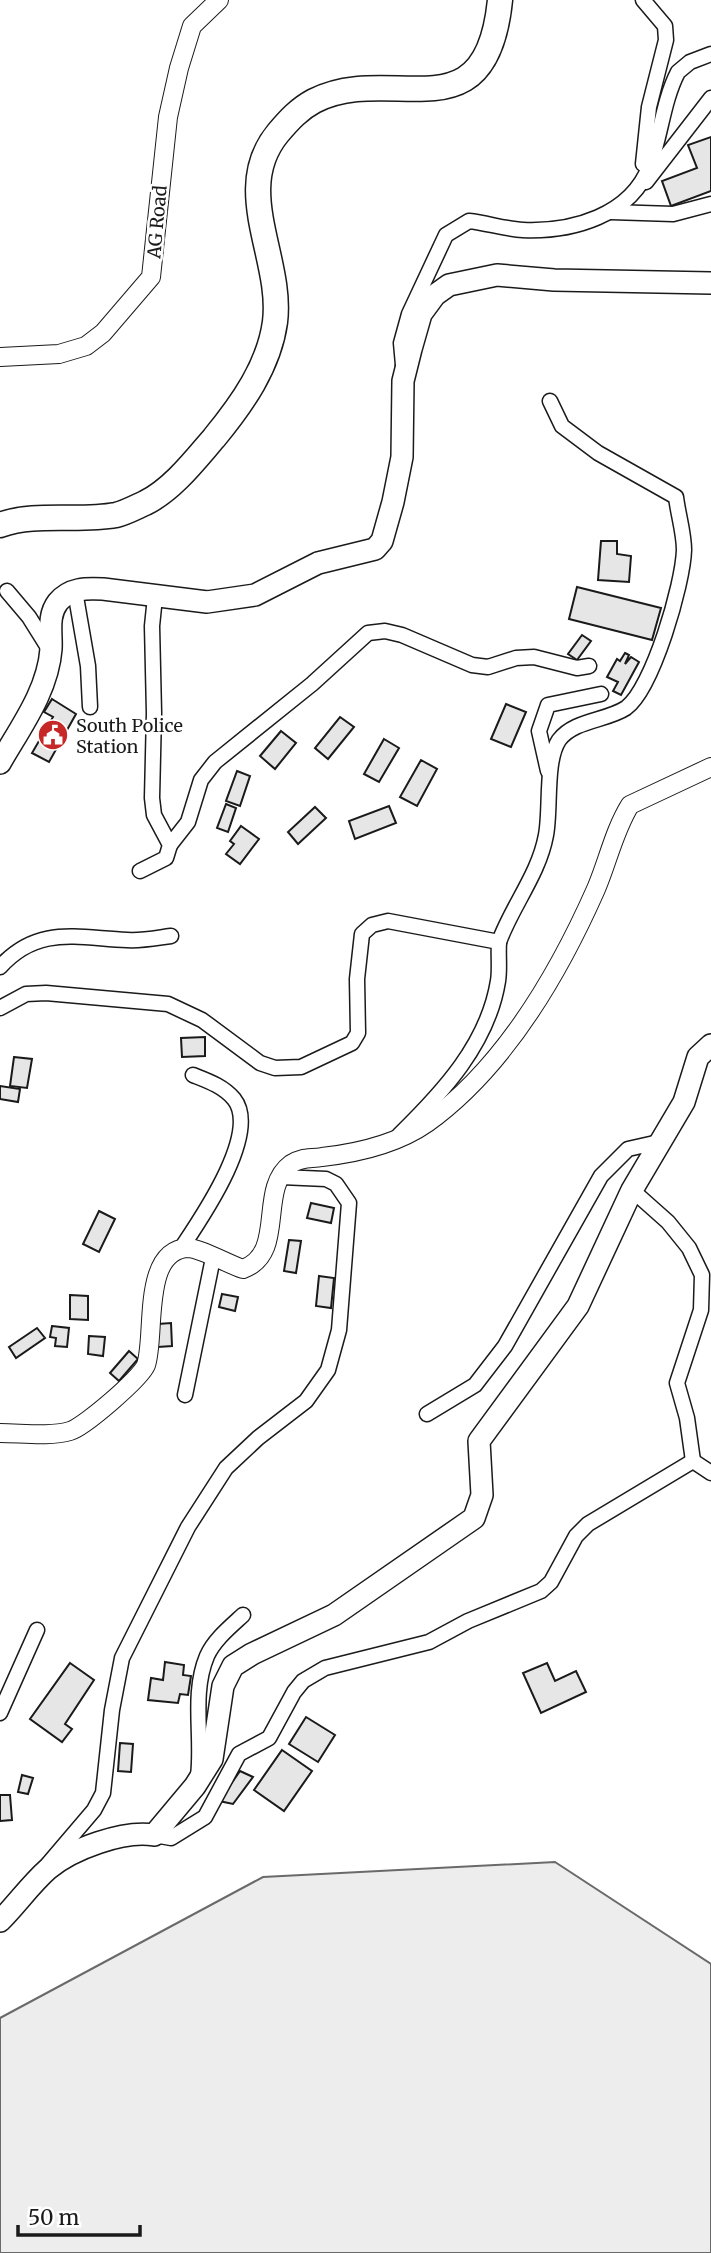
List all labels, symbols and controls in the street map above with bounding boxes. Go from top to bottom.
street label: AG Road [142,184,172,261]
place label: South Police Station [76,714,183,758]
public building icon: South Police Station [36,718,70,752]
scale bar [18,2194,140,2238]
text: 50 m [28,2204,79,2231]

